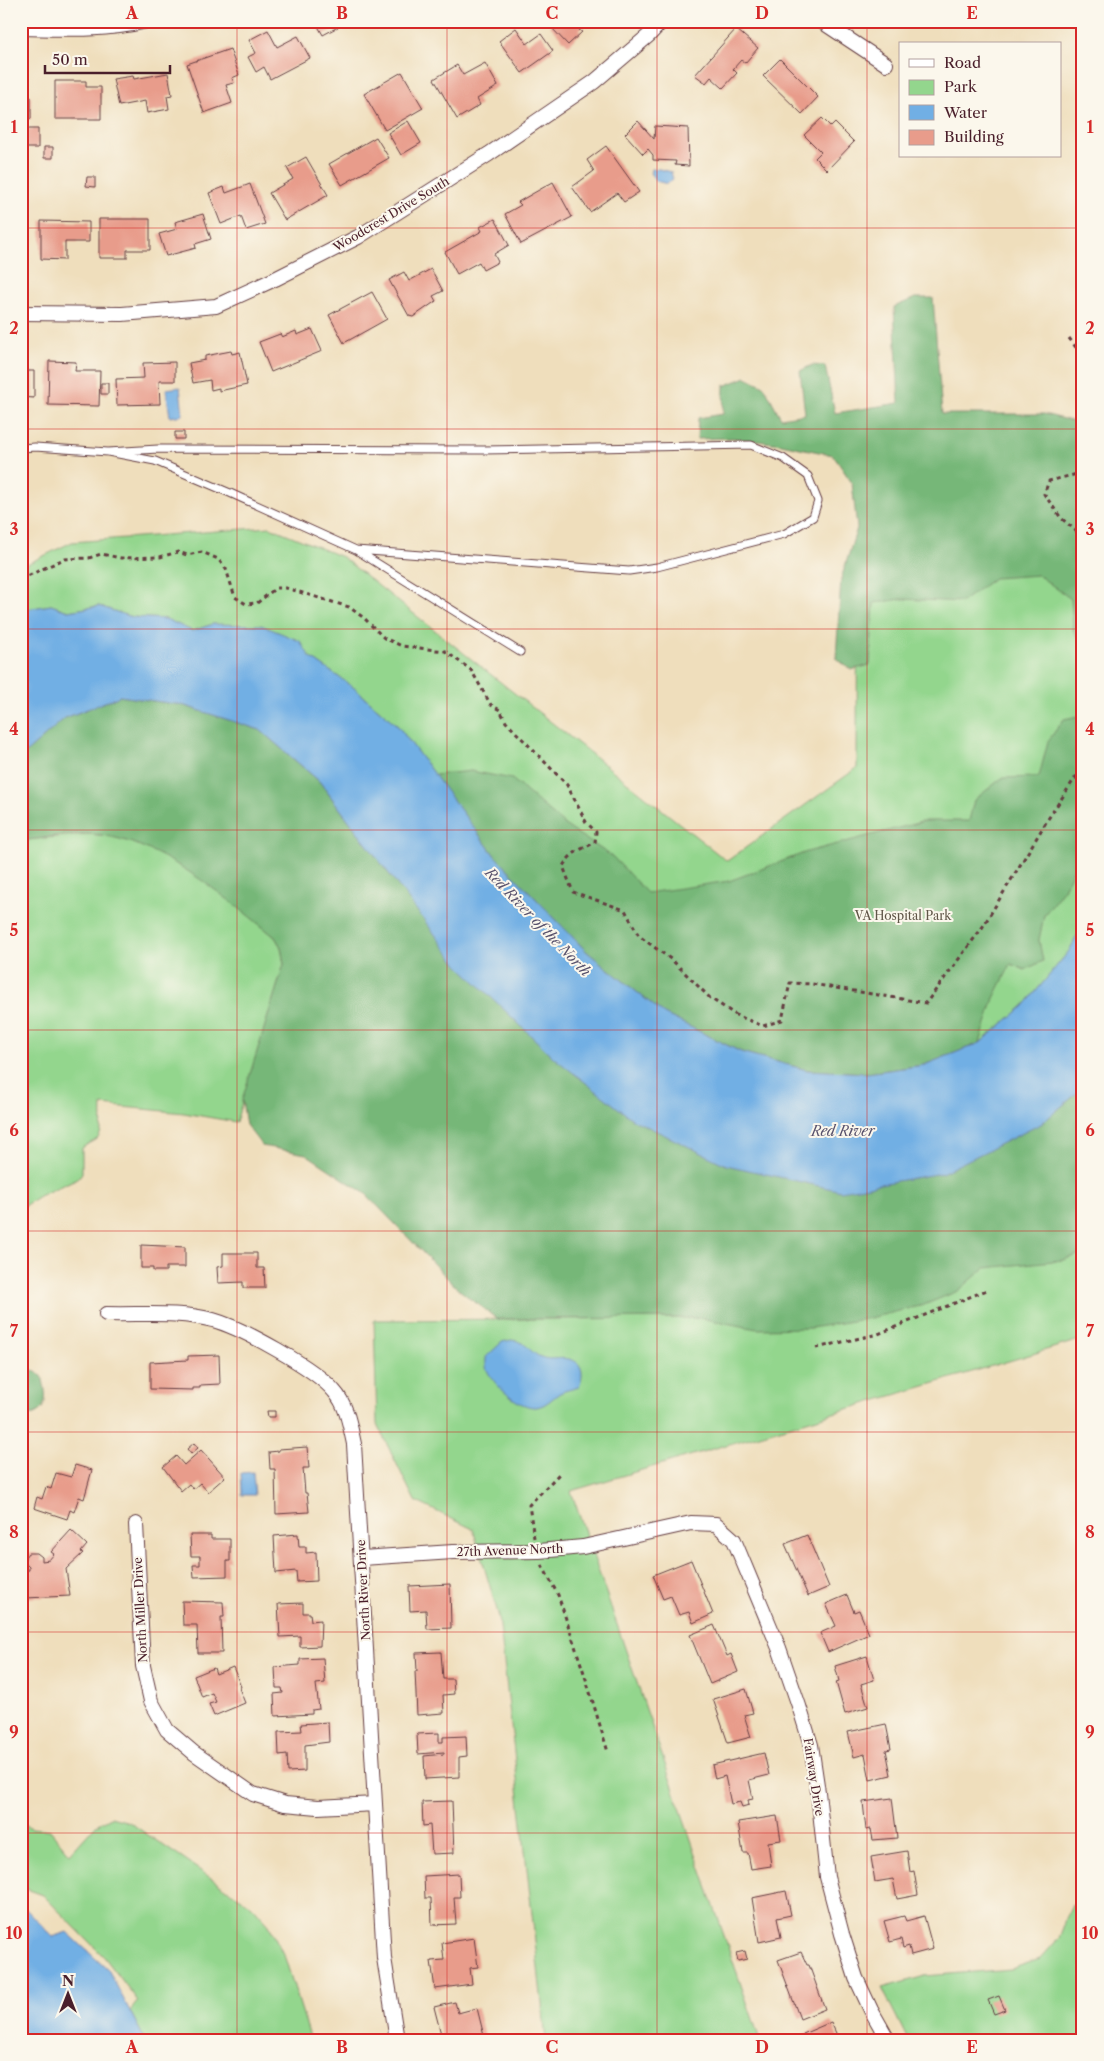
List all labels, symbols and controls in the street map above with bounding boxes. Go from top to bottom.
text: A [125,3,139,23]
text: B [336,3,348,23]
text: C [546,3,558,23]
text: D [755,3,769,23]
text: E [966,3,978,23]
scale bar [45,42,170,74]
legend [899,42,1062,158]
text: 50 m [52,50,88,69]
text: Road [944,53,981,72]
text: Park [944,77,978,96]
text: Water [943,103,988,122]
text: 1 [10,117,18,137]
text: 1 [1086,117,1094,137]
text: Building [944,127,1004,146]
street label: Woodcrest Drive South [329,173,452,255]
text: 2 [9,318,19,338]
text: 2 [1085,318,1095,338]
text: 3 [9,519,19,539]
text: 3 [1085,519,1095,539]
text: 4 [9,719,19,739]
text: 4 [1085,719,1095,739]
water label: Red River of the North [481,863,595,980]
park label: VA Hospital Park [854,908,952,923]
text: 5 [10,920,19,940]
text: 5 [1086,920,1095,940]
text: 6 [9,1120,19,1140]
text: 6 [1085,1120,1095,1140]
water label: Red River [810,1122,876,1140]
text: 7 [10,1321,19,1341]
text: 7 [1086,1321,1095,1341]
text: 8 [9,1522,19,1542]
text: 8 [1085,1522,1095,1542]
street label: North River Drive [353,1539,373,1641]
street label: 27th Avenue North [456,1541,564,1559]
street label: North Miller Drive [130,1557,150,1663]
text: 9 [9,1722,19,1742]
text: 9 [1085,1722,1095,1742]
street label: Fairway Drive [800,1737,828,1817]
text: 10 [5,1923,23,1943]
text: 10 [1081,1923,1099,1943]
north arrow [42,1968,92,2018]
text: N [62,1972,74,1990]
text: A [125,2037,139,2057]
text: B [336,2037,348,2057]
text: C [546,2037,558,2057]
text: D [755,2037,769,2057]
text: E [966,2037,978,2057]

